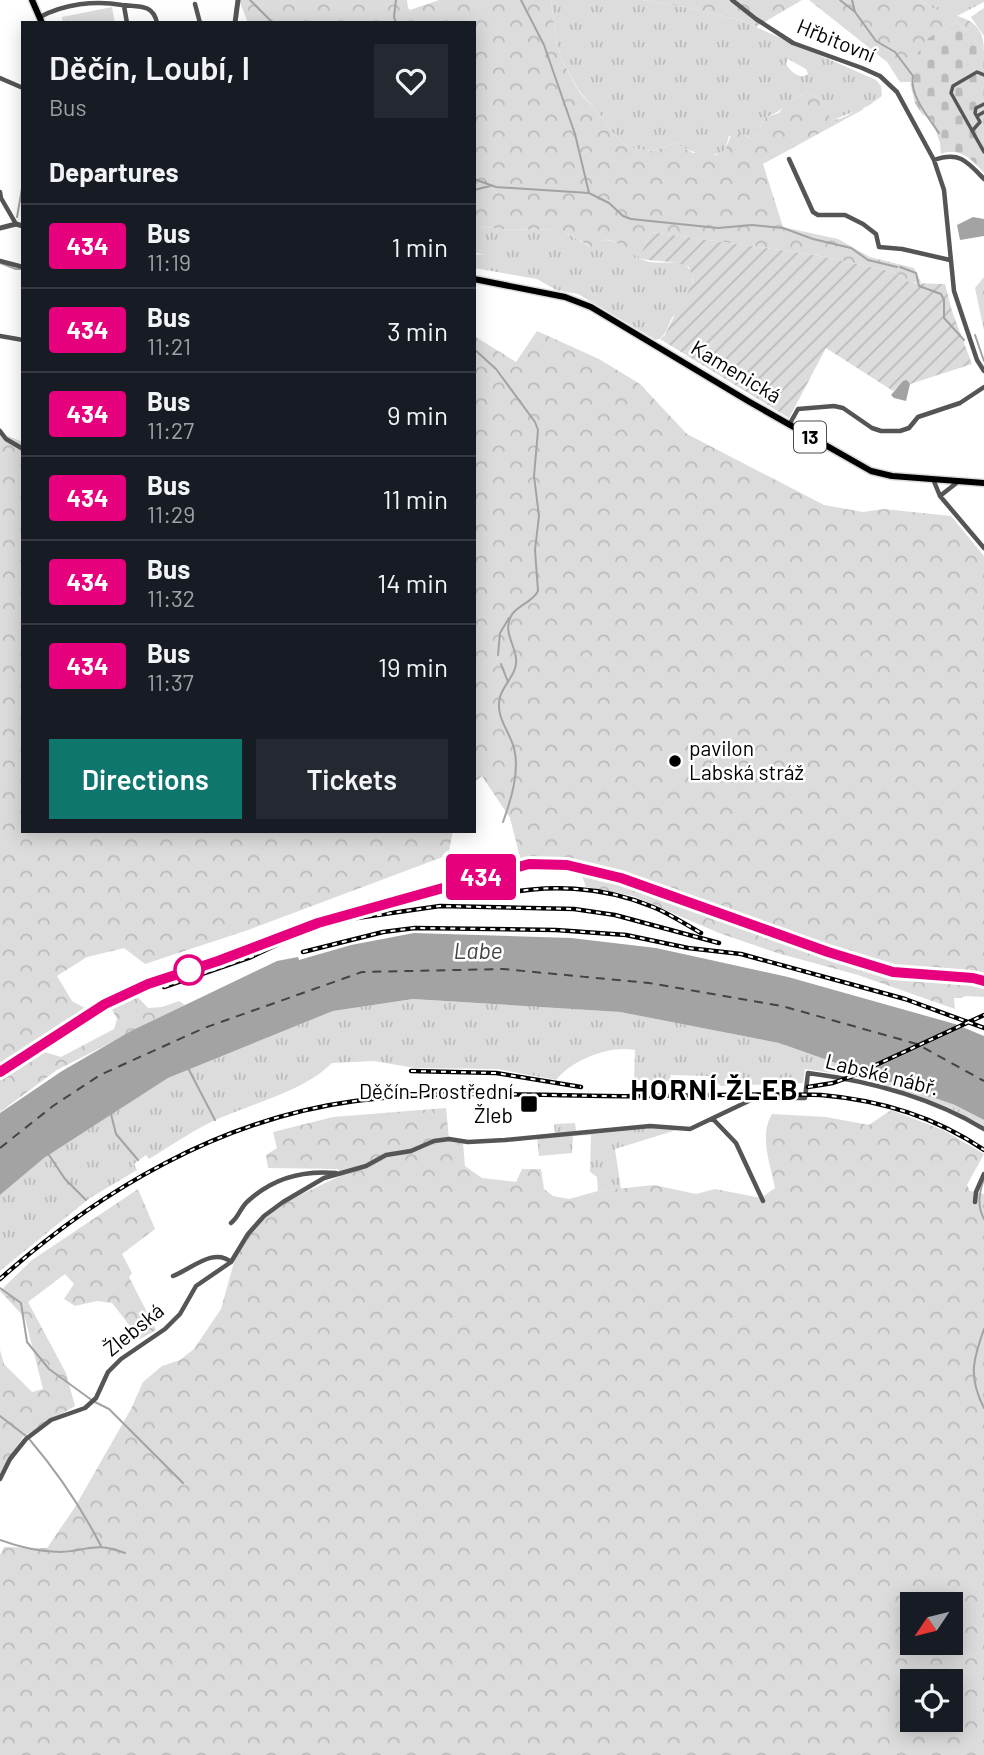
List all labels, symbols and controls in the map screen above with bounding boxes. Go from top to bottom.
street label: Hřbitovní [794,13,880,67]
button: heart [374,44,448,118]
text: Děčín, Loubí, I [49,47,250,87]
text: Bus [49,93,87,121]
text: Departures [49,156,179,187]
text: Bus [147,217,190,248]
text: 434 [67,231,109,260]
text: 1 min [392,231,448,262]
text: 11:19 [147,248,191,276]
text: Bus [147,301,190,332]
text: 434 [67,315,109,344]
text: 3 min [387,315,448,346]
text: 11:21 [147,332,191,360]
street label: Kamenická [687,334,786,407]
text: Bus [147,385,190,416]
text: 434 [67,399,109,428]
text: 9 min [387,399,448,430]
text: 11:27 [147,416,194,444]
road number: 13 [794,422,826,452]
text: Bus [147,469,190,500]
text: 434 [67,483,109,512]
text: 11 min [382,483,448,514]
text: 11:29 [147,500,195,528]
text: Bus [147,553,190,584]
text: 434 [67,567,109,596]
text: 14 min [377,567,448,598]
text: 11:32 [147,584,195,612]
text: Bus [147,637,190,668]
text: 434 [67,651,109,680]
text: 19 min [378,651,448,682]
text: 11:37 [147,668,194,696]
place label: pavilon Labská stráž [689,735,804,784]
button: Directions [49,739,242,819]
button: Tickets [256,739,448,819]
marker: pavilon Labská stráž [667,753,683,769]
line badge: 434 [441,854,521,900]
text: 434 [460,862,502,891]
water label: Labe [454,936,502,964]
unlabelled marker [174,955,204,985]
street label: Labské nábř. [823,1047,942,1100]
district label: HORNÍ ŽLEB [630,1072,800,1106]
place label: Děčín-Prostřední Žleb [359,1078,514,1127]
marker: Děčín-Prostřední Žleb [519,1094,539,1114]
street label: Žlebská [98,1297,168,1361]
north arrow [900,1592,962,1656]
map controls [900,1592,963,1732]
button: locate [900,1669,963,1732]

